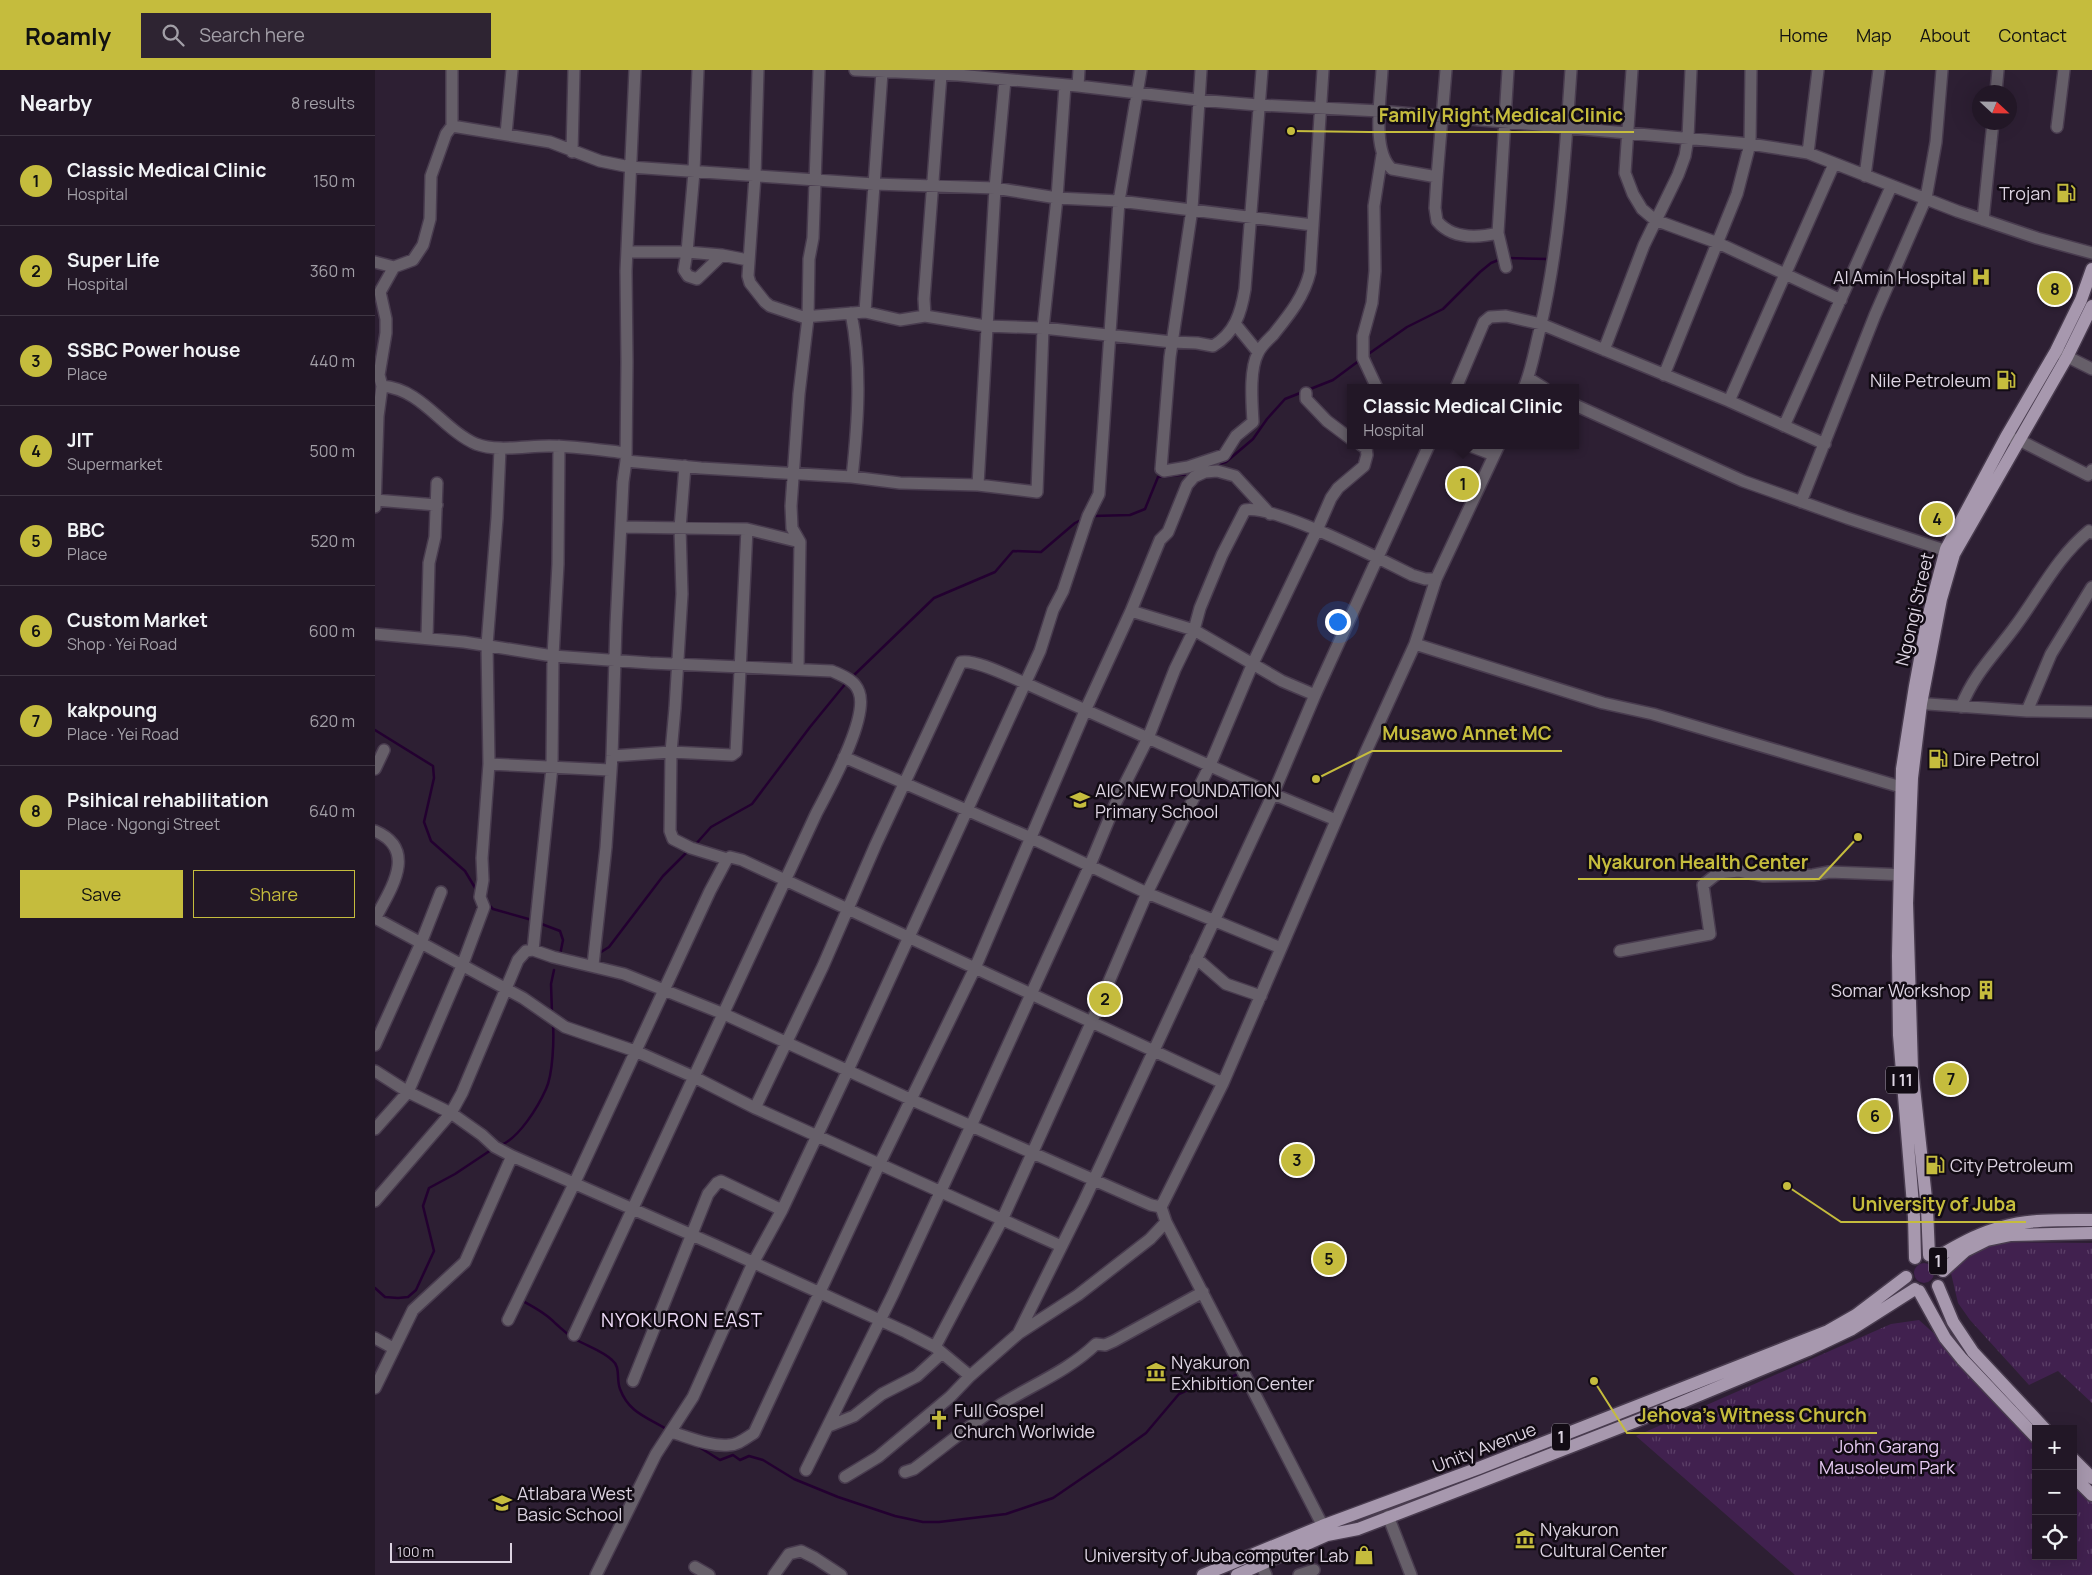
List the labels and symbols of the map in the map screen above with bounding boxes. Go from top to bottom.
north arrow [1972,85,2017,130]
callout: Family Right Medical Clinic [1369,98,1634,132]
text: Family Right Medical Clinic [1379,102,1623,128]
place label: Trojan [1999,181,2051,205]
fuel station icon: Trojan [2055,182,2077,204]
place label: Al Amin Hospital [1833,265,1966,289]
hospital icon: Al Amin Hospital [1970,266,1992,288]
pin: 8 [2039,270,2071,308]
place label: Nile Petroleum [1870,368,1991,392]
fuel station icon: Nile Petroleum [1995,369,2017,391]
pin: 1 [1447,465,1479,503]
pin: 4 [1921,500,1953,538]
street label: Ngongi Street [1889,550,1939,668]
your location [1325,609,1351,635]
callout: Musawo Annet MC [1372,717,1562,751]
text: Musawo Annet MC [1382,720,1552,746]
place label: Dire Petrol [1953,747,2039,771]
fuel station icon: Dire Petrol [1927,748,1949,770]
place label: AIC NEW FOUNDATION Primary School [1095,778,1279,823]
school or university icon: AIC NEW FOUNDATION Primary School [1069,789,1091,811]
callout: Nyakuron Health Center [1578,845,1819,879]
text: Nyakuron Health Center [1588,849,1809,875]
place label: Somar Workshop [1831,978,1971,1002]
building icon: Somar Workshop [1975,979,1997,1001]
pin: 2 [1089,980,1121,1018]
pin: 7 [1935,1060,1967,1098]
road number: I 11 [1886,1066,1918,1094]
pin: 6 [1859,1097,1891,1135]
pin: 3 [1281,1141,1313,1179]
place label: City Petroleum [1950,1153,2073,1177]
fuel station icon: City Petroleum [1924,1154,1946,1176]
callout: University of Juba [1841,1188,2026,1222]
text: University of Juba [1852,1191,2016,1217]
pin: 5 [1313,1240,1345,1278]
road number: 1 [1929,1248,1947,1274]
district label: NYOKURON EAST [601,1307,763,1333]
place label: Nyakuron Exhibition Center [1171,1350,1315,1395]
museum icon: Nyakuron Exhibition Center [1145,1361,1167,1383]
place label: Full Gospel Church Worlwide [954,1398,1095,1443]
callout: Jehova's Witness Church [1627,1399,1877,1433]
text: Jehova's Witness Church [1637,1402,1867,1428]
church icon: Full Gospel Church Worlwide [928,1409,950,1431]
street label: Unity Avenue [1429,1416,1539,1478]
road number: 1 [1552,1424,1570,1450]
park label: John Garang Mausoleum Park [1819,1434,1956,1479]
place label: Atlabara West Basic School [517,1481,633,1526]
school or university icon: Atlabara West Basic School [491,1492,513,1514]
place label: Nyakuron Cultural Center [1540,1517,1668,1562]
museum icon: Nyakuron Cultural Center [1514,1528,1536,1550]
scale bar [390,1540,513,1563]
place label: University of Juba computer Lab [1084,1543,1349,1567]
shop icon: University of Juba computer Lab [1353,1544,1375,1566]

